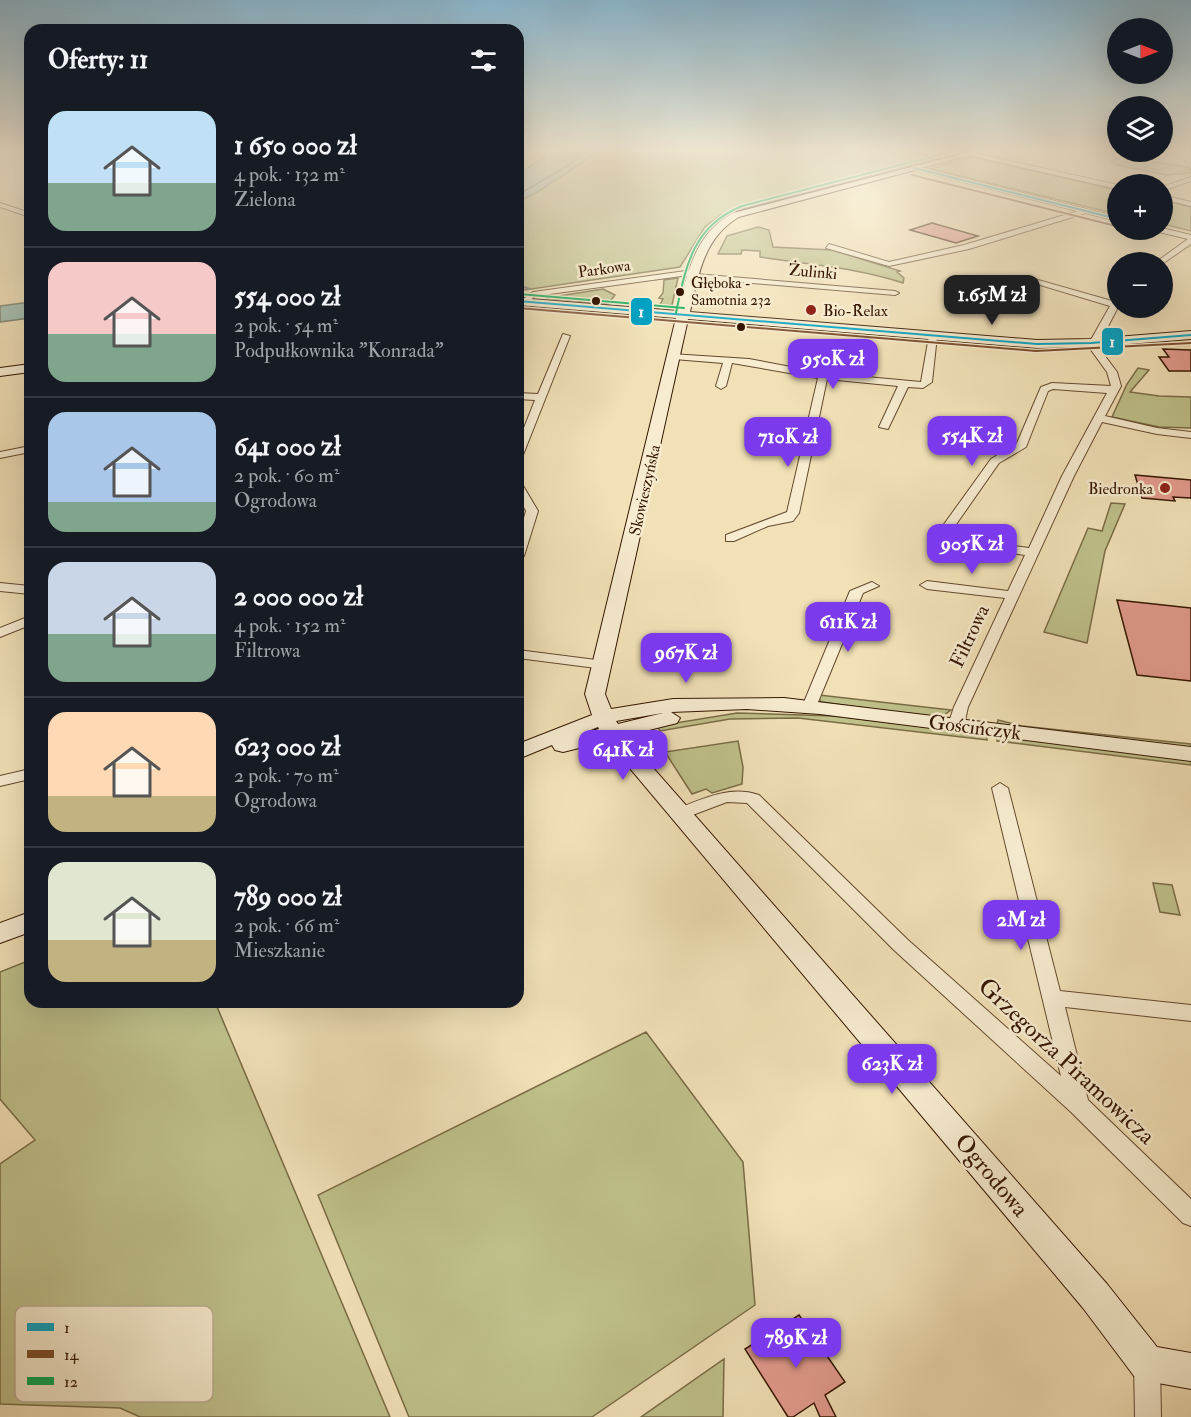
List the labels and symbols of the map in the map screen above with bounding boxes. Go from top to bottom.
north arrow [1107,18,1173,84]
street label: Parkowa [577,255,632,283]
street label: Żulinki [788,259,838,284]
place label: Głęboka - Samotnia 232 [691,274,772,310]
pin: 1.65M zł [930,275,1054,326]
marker: Głęboka - Samotnia 232 [674,286,686,298]
unlabelled marker [590,295,602,307]
line badge: 1 [630,297,653,326]
place label: Bio-Relax [823,301,888,321]
text: 1 [638,302,644,322]
marker: Bio-Relax [804,303,818,317]
unlabelled marker [735,321,747,333]
line badge: 1 [1101,327,1124,356]
text: 1 [1109,332,1115,352]
pin: 950K zł [778,339,888,390]
pin: 554K zł [917,416,1027,467]
pin: 710K zł [733,417,843,468]
street label: Skowieszyńska [625,442,665,538]
place label: Biedronka [1088,479,1153,499]
marker: Biedronka [1158,481,1172,495]
pin: 905K zł [917,524,1027,575]
street label: Filtrowa [944,600,995,672]
pin: 611K zł [793,602,903,653]
pin: 967K zł [631,633,741,684]
street label: Gościńczyk [927,709,1023,746]
pin: 641K zł [568,730,678,781]
pin: 2M zł [979,900,1063,951]
street label: Grzegorza Piramowicza [972,971,1162,1152]
pin: 623K zł [837,1044,947,1095]
street label: Ogrodowa [948,1127,1036,1224]
legend [15,1306,213,1402]
text: 1 [64,1318,70,1338]
pin: 789K zł [741,1318,851,1369]
text: 14 [64,1345,80,1365]
text: 12 [64,1372,78,1392]

